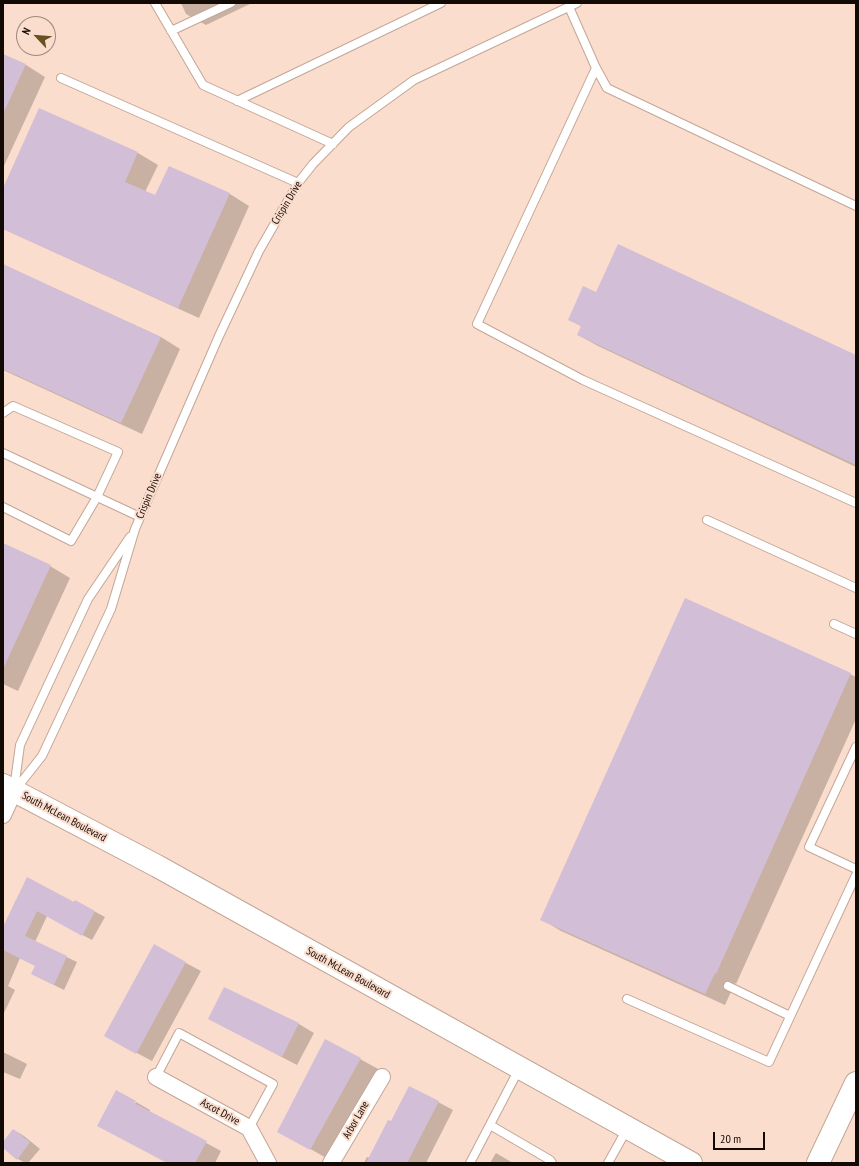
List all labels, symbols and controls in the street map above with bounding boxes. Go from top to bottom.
north arrow [16,16,56,56]
text: N [19,25,34,37]
street label: Crispin Drive [269,179,305,227]
street label: Crispin Drive [133,471,165,521]
street label: South McLean Boulevard [20,789,108,845]
street label: South McLean Boulevard [304,945,392,1001]
street label: Ascot Drive [198,1096,242,1128]
street label: Arbor Lane [340,1099,372,1141]
scale bar [715,1124,767,1150]
text: 20 m [720,1131,741,1146]

